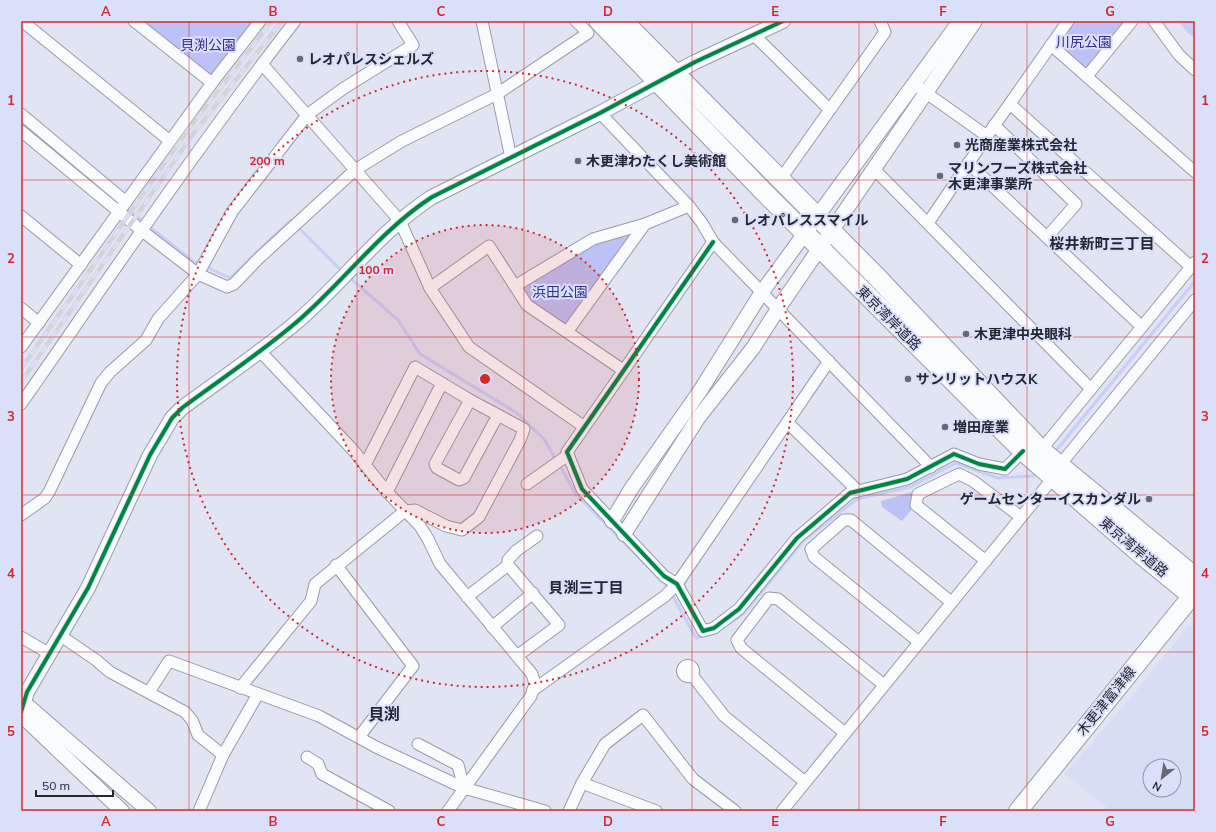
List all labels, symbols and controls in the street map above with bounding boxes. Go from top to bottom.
text: A [101,3,111,19]
text: B [269,3,278,19]
text: C [437,3,446,19]
text: D [603,3,613,19]
text: E [771,3,779,19]
text: F [939,3,947,19]
text: G [1105,3,1115,19]
park label: 川尻公園 [1056,33,1112,51]
park label: 貝渕公園 [180,36,236,54]
place label: レオパレスシェルズ [308,50,434,68]
marker: レオパレスシェルズ [295,54,305,64]
text: 1 [7,92,15,108]
text: 1 [1201,92,1209,108]
place label: 光商産業株式会社 [965,136,1077,154]
marker: 光商産業株式会社 [952,140,962,150]
place label: 木更津わたくし美術館 [586,152,726,170]
text: 200 m [249,153,285,168]
marker: 木更津わたくし美術館 [573,156,583,166]
place label: マリンフーズ株式会社 木更津事業所 [948,159,1087,193]
marker: マリンフーズ株式会社 木更津事業所 [935,171,945,181]
place label: レオパレススマイル [743,211,869,229]
marker: レオパレススマイル [730,215,740,225]
district label: 桜井新町三丁目 [1049,234,1155,253]
text: 2 [7,250,15,266]
text: 2 [1201,250,1209,266]
text: 100 m [358,262,394,277]
street label: 東京湾岸道路 [853,282,925,354]
park label: 浜田公園 [532,283,588,301]
place label: 木更津中央眼科 [974,325,1072,343]
marker: 木更津中央眼科 [961,329,971,339]
place label: サンリットハウスK [916,370,1038,388]
centre of rings [478,372,492,386]
marker: サンリットハウスK [903,374,913,384]
text: 3 [7,408,15,424]
text: 3 [1201,408,1209,424]
place label: 増田産業 [953,418,1009,436]
marker: 増田産業 [940,422,950,432]
place label: ゲームセンターイスカンダル [960,490,1141,508]
marker: ゲームセンターイスカンダル [1144,494,1154,504]
street label: 東京湾岸道路 [1096,513,1172,581]
text: 4 [7,565,15,581]
text: 4 [1201,565,1209,581]
district label: 貝渕三丁目 [548,578,624,597]
street label: 木更津富津線 [1073,663,1139,739]
district label: 貝渕 [368,704,400,724]
text: 5 [7,723,15,739]
text: 5 [1201,723,1209,739]
north arrow [1142,758,1182,798]
scale bar [36,772,113,798]
text: 50 m [42,778,70,793]
text: N [1150,779,1164,795]
text: A [101,813,111,829]
text: B [269,813,278,829]
text: C [437,813,446,829]
text: D [603,813,613,829]
text: E [771,813,779,829]
text: F [939,813,947,829]
text: G [1105,813,1115,829]

